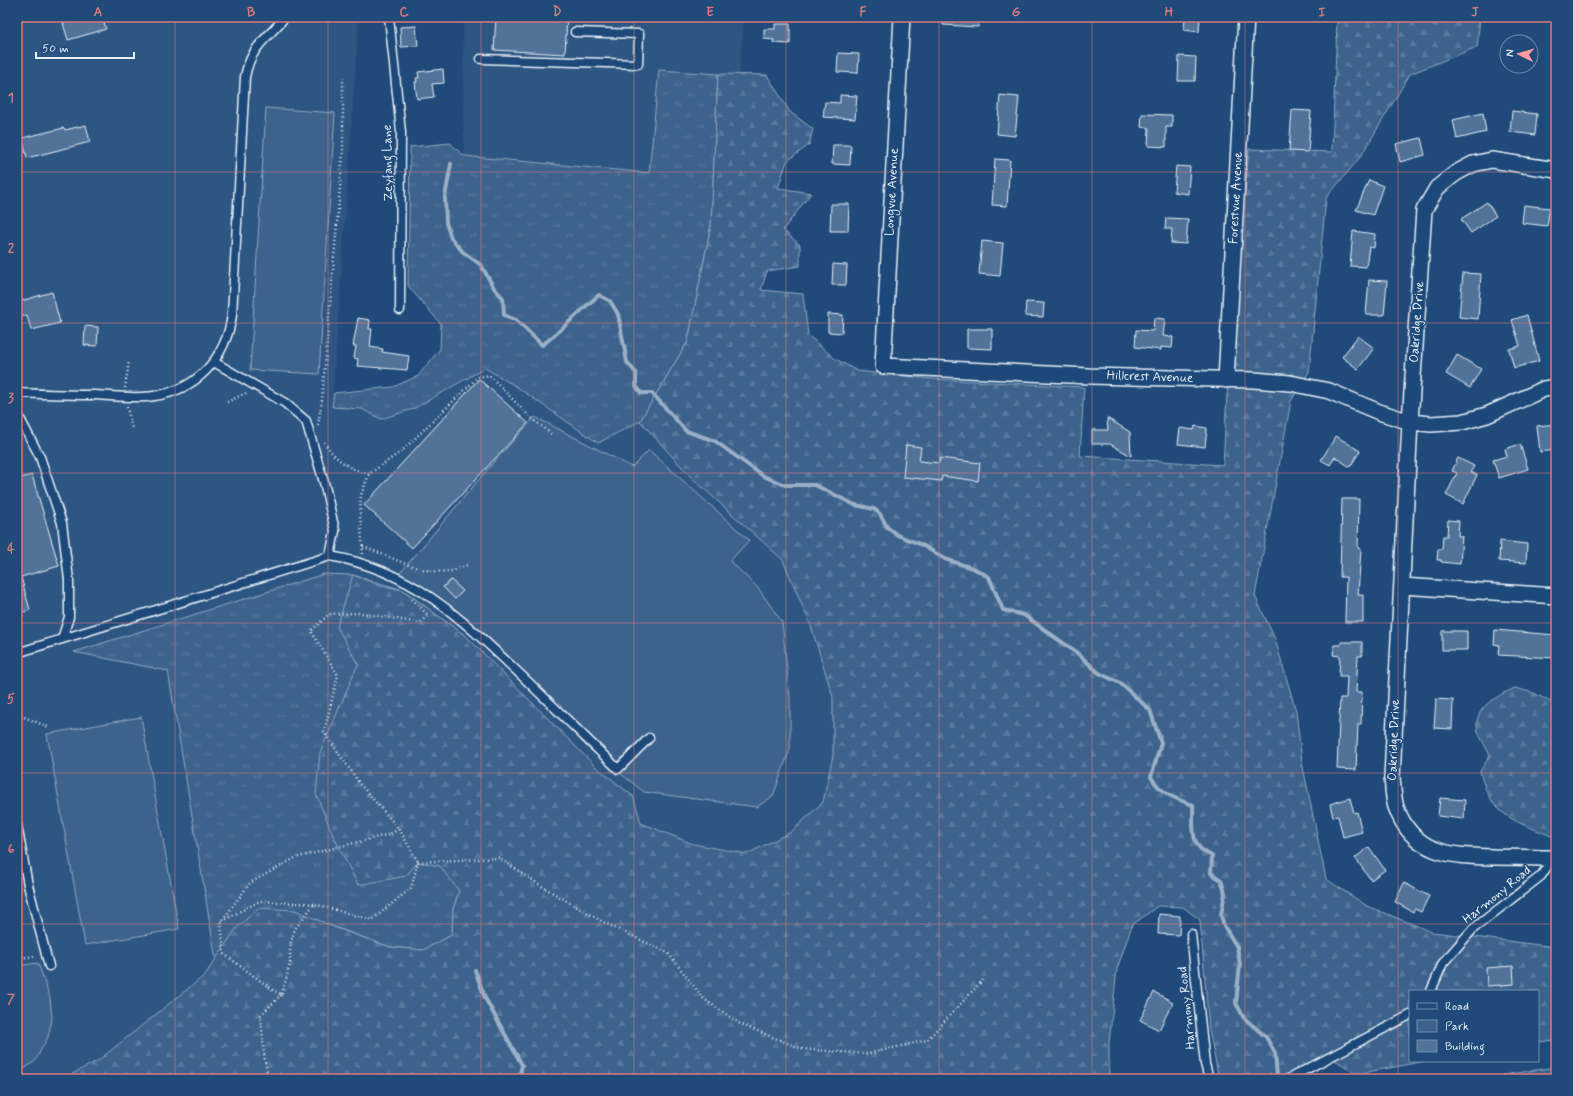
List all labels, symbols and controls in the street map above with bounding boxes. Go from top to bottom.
text: A [94,4,102,21]
text: B [247,4,256,21]
text: C [399,4,409,21]
text: D [553,4,562,21]
text: E [706,4,714,21]
text: F [860,4,867,21]
text: G [1012,4,1021,21]
text: H [1165,4,1174,21]
text: I [1319,4,1326,21]
text: J [1471,4,1479,21]
scale bar [36,34,134,60]
north arrow [1499,34,1539,74]
text: 50 m [42,41,69,57]
text: N [1503,49,1517,57]
text: 1 [8,90,14,107]
street label: Zeyfang Lane [379,124,399,201]
street label: Longvue Avenue [881,148,904,236]
street label: Forestvue Avenue [1225,151,1247,245]
text: 2 [8,240,15,257]
street label: Oakridge Drive [1406,281,1428,363]
street label: Hillcrest Avenue [1106,367,1194,387]
text: 3 [8,390,14,407]
text: 4 [7,541,15,558]
text: 5 [7,691,15,708]
street label: Oakridge Drive [1384,699,1404,781]
text: 6 [8,841,15,858]
street label: Harmony Road [1459,862,1535,928]
street label: Harmony Road [1174,966,1200,1050]
legend [1409,990,1539,1062]
text: 7 [7,991,15,1008]
text: Road [1445,999,1469,1015]
text: Park [1445,1019,1469,1035]
text: Building [1445,1039,1485,1056]

